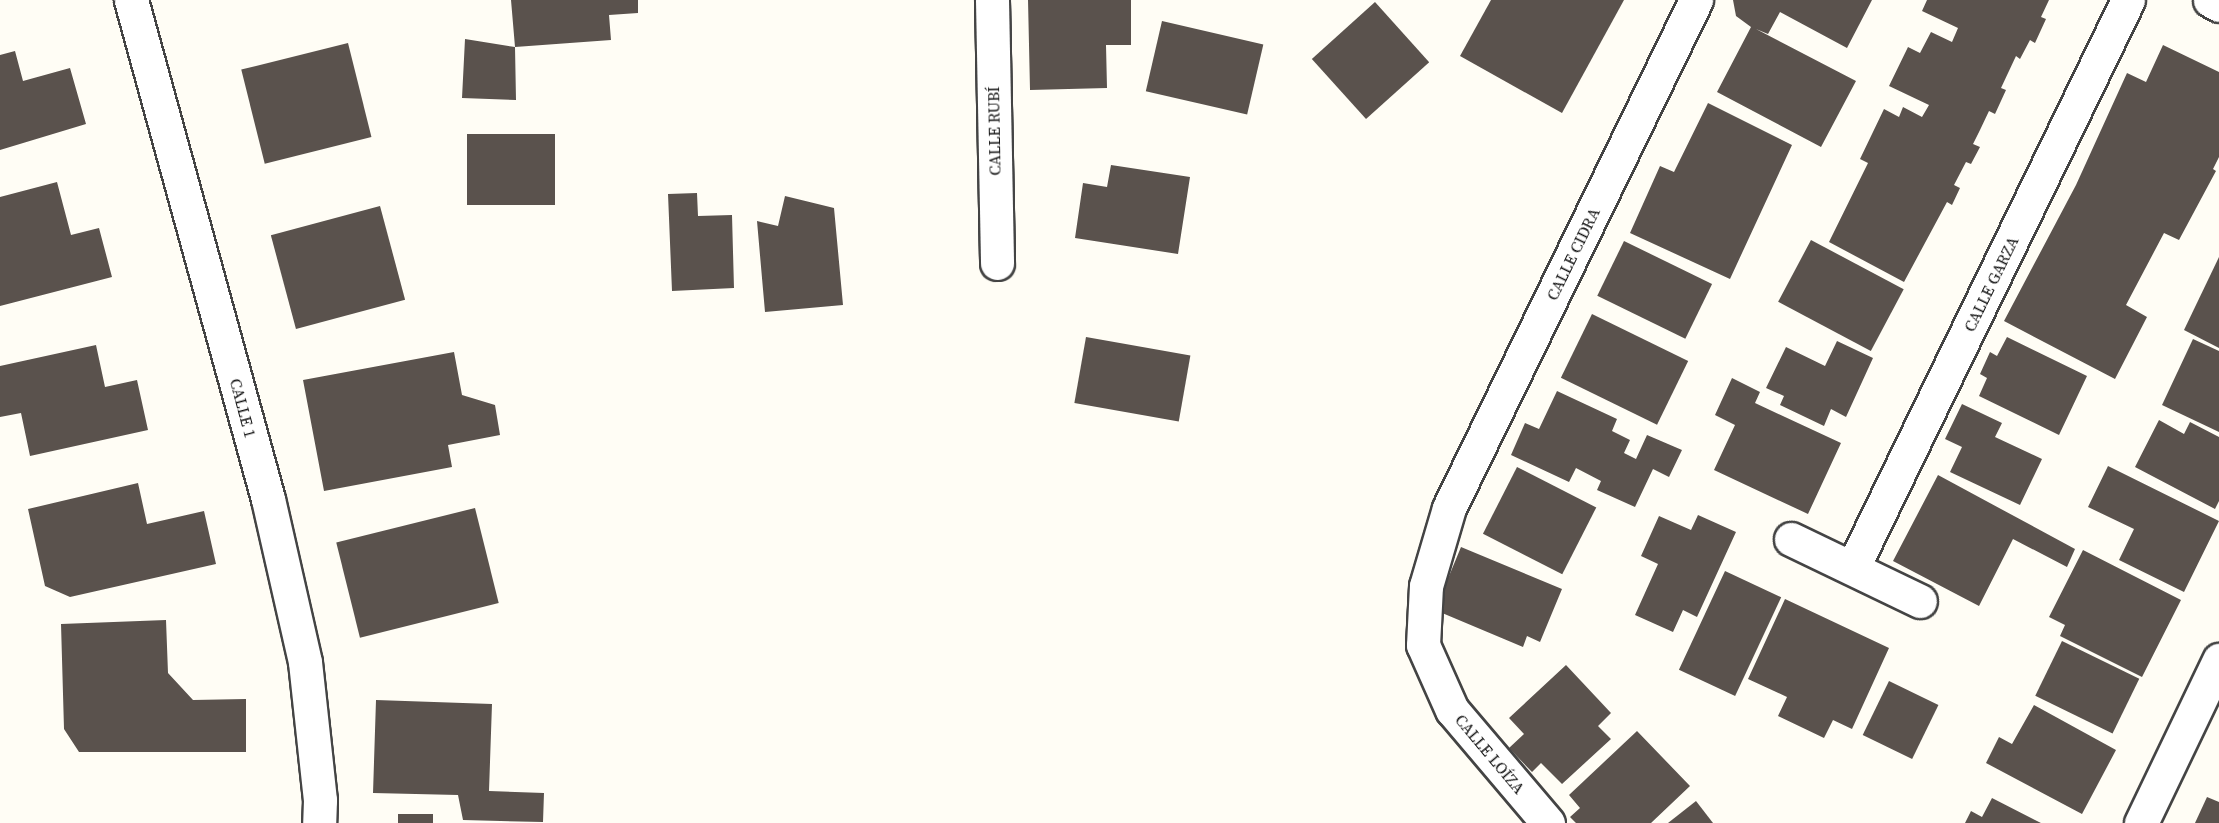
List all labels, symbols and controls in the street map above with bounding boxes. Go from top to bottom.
street label: CALLE RUBÍ [984,86,1004,176]
street label: CALLE CIDRA [1542,205,1604,303]
street label: CALLE GARZA [1960,233,2022,335]
street label: CALLE 1 [226,376,260,440]
street label: CALLE LOÍZA [1451,710,1529,798]

